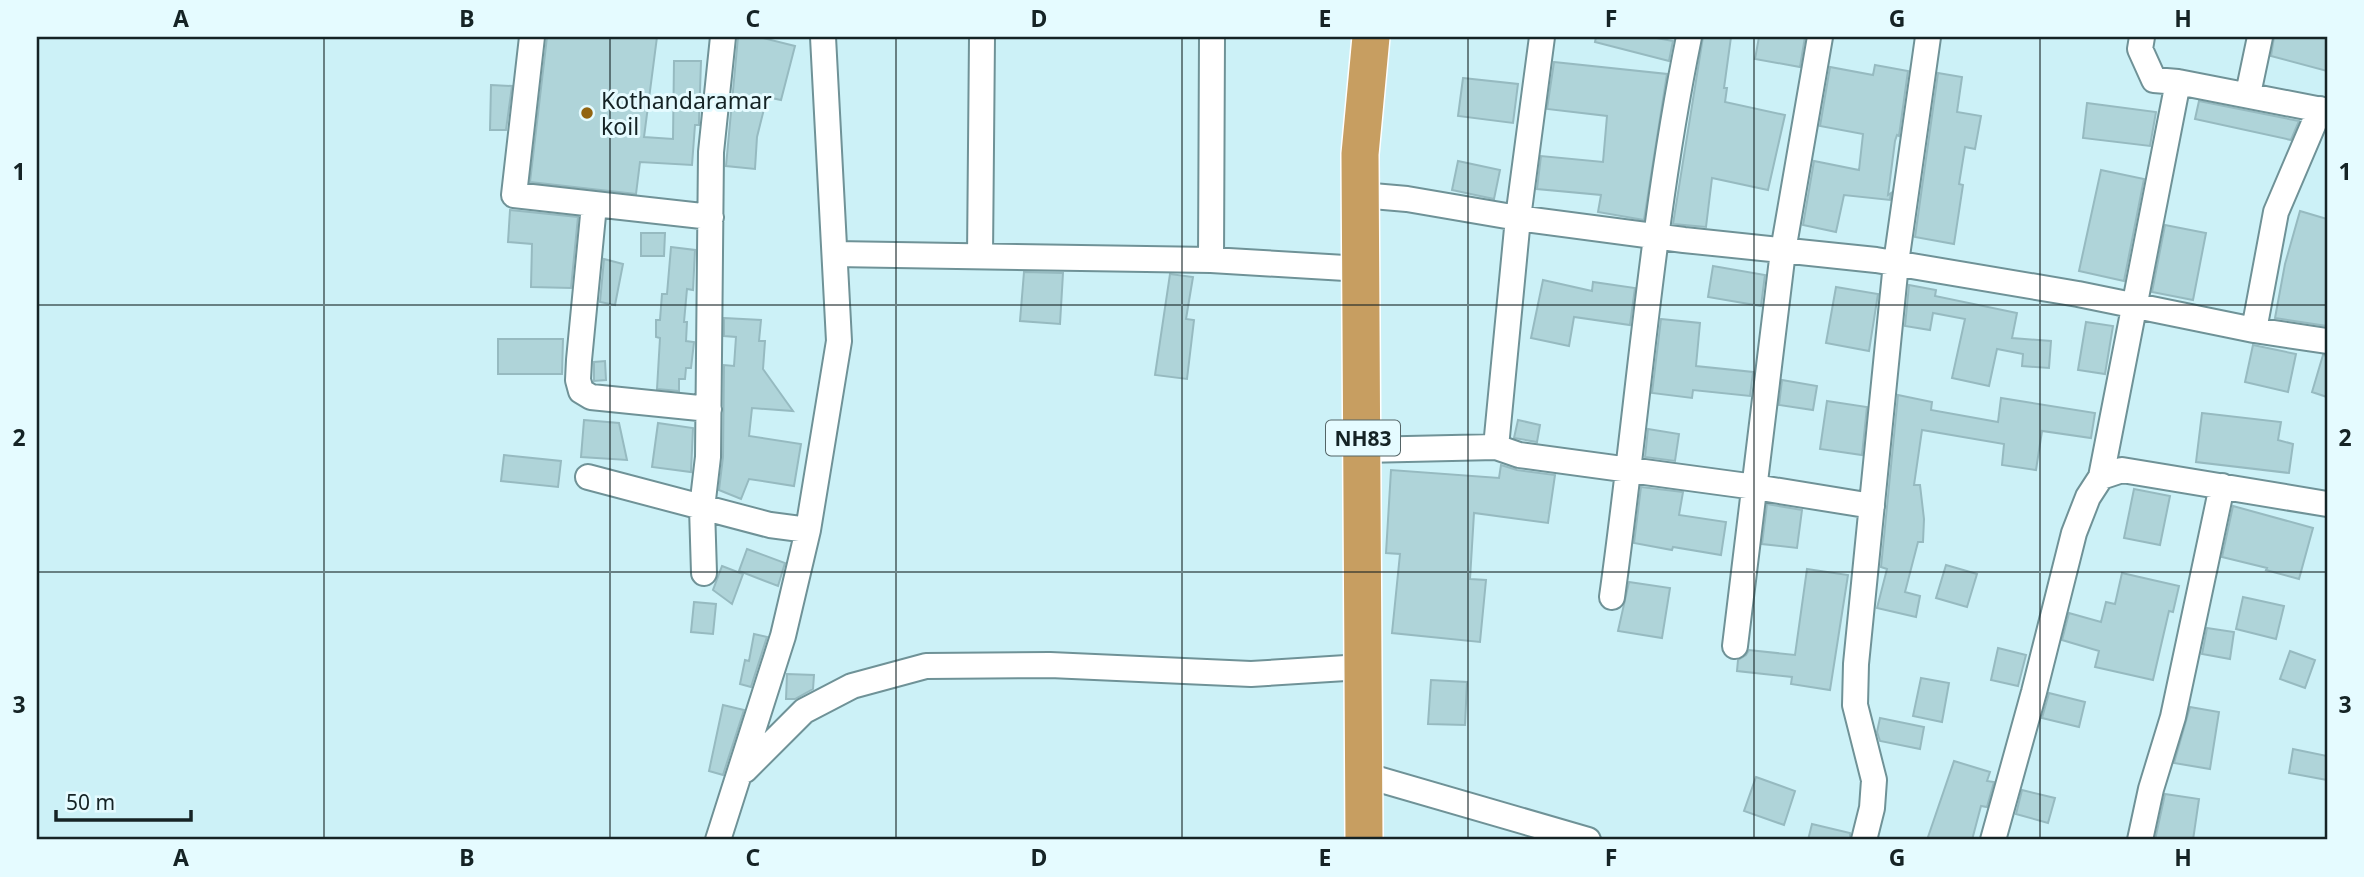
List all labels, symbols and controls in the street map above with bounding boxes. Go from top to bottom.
text: A [173,2,189,34]
text: B [459,2,475,34]
text: C [746,2,761,34]
text: D [1031,2,1047,34]
text: E [1319,2,1331,34]
text: F [1605,2,1617,34]
text: G [1889,2,1905,34]
text: H [2174,2,2192,34]
place label: Kothandaramar koil [601,84,772,142]
marker: Kothandaramar koil [579,105,595,121]
text: 1 [12,155,26,187]
text: 1 [2338,155,2352,187]
road number: NH83 [1326,420,1400,456]
text: 2 [12,421,26,453]
text: 2 [2338,421,2352,453]
text: 3 [12,688,26,720]
text: 3 [2338,688,2352,720]
scale bar [56,779,191,823]
text: 50 m [66,788,115,816]
text: A [173,841,189,873]
text: B [459,841,475,873]
text: C [746,841,761,873]
text: D [1031,841,1047,873]
text: E [1319,841,1331,873]
text: F [1605,841,1617,873]
text: G [1889,841,1905,873]
text: H [2174,841,2192,873]

